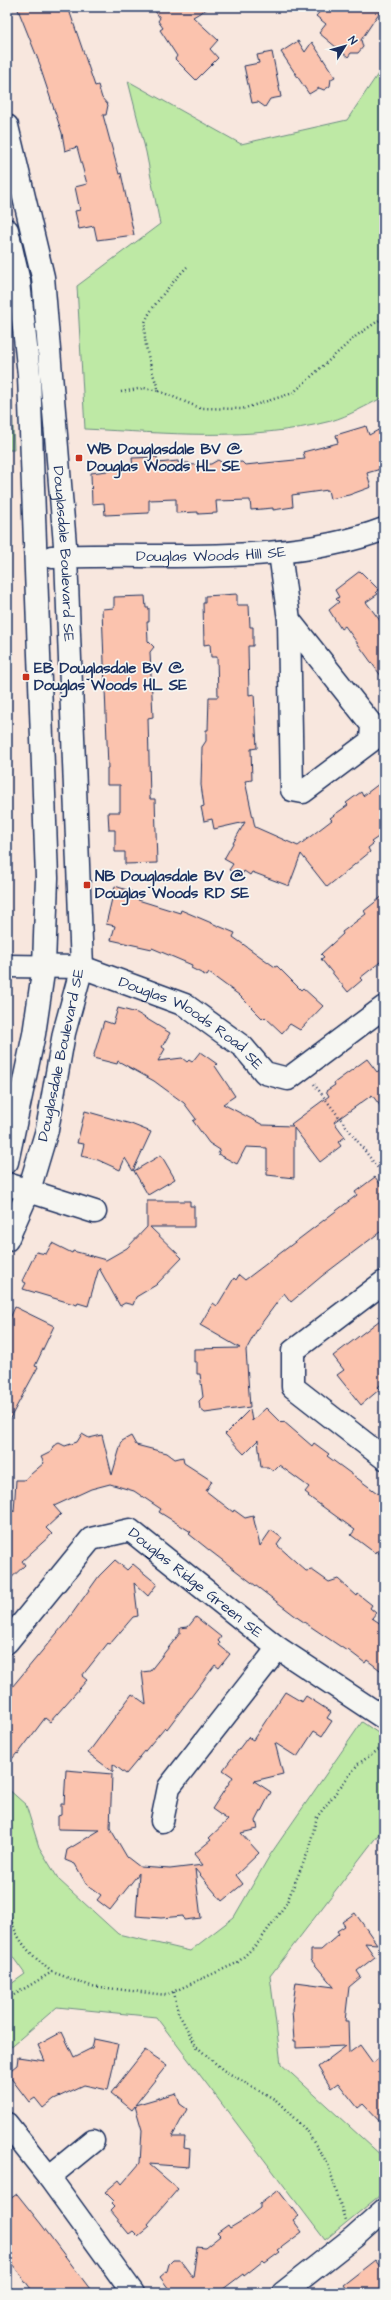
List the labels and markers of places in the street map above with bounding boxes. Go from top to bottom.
place label: WB Douglasdale BV @ Douglas Woods HL SE [86,439,243,479]
marker: WB Douglasdale BV @ Douglas Woods HL SE [74,453,84,463]
place label: EB Douglasdale BV @ Douglas Woods HL SE [34,658,187,698]
marker: EB Douglasdale BV @ Douglas Woods HL SE [21,672,31,682]
place label: NB Douglasdale BV @ Douglas Woods RD SE [95,866,249,906]
marker: NB Douglasdale BV @ Douglas Woods RD SE [82,880,92,890]

